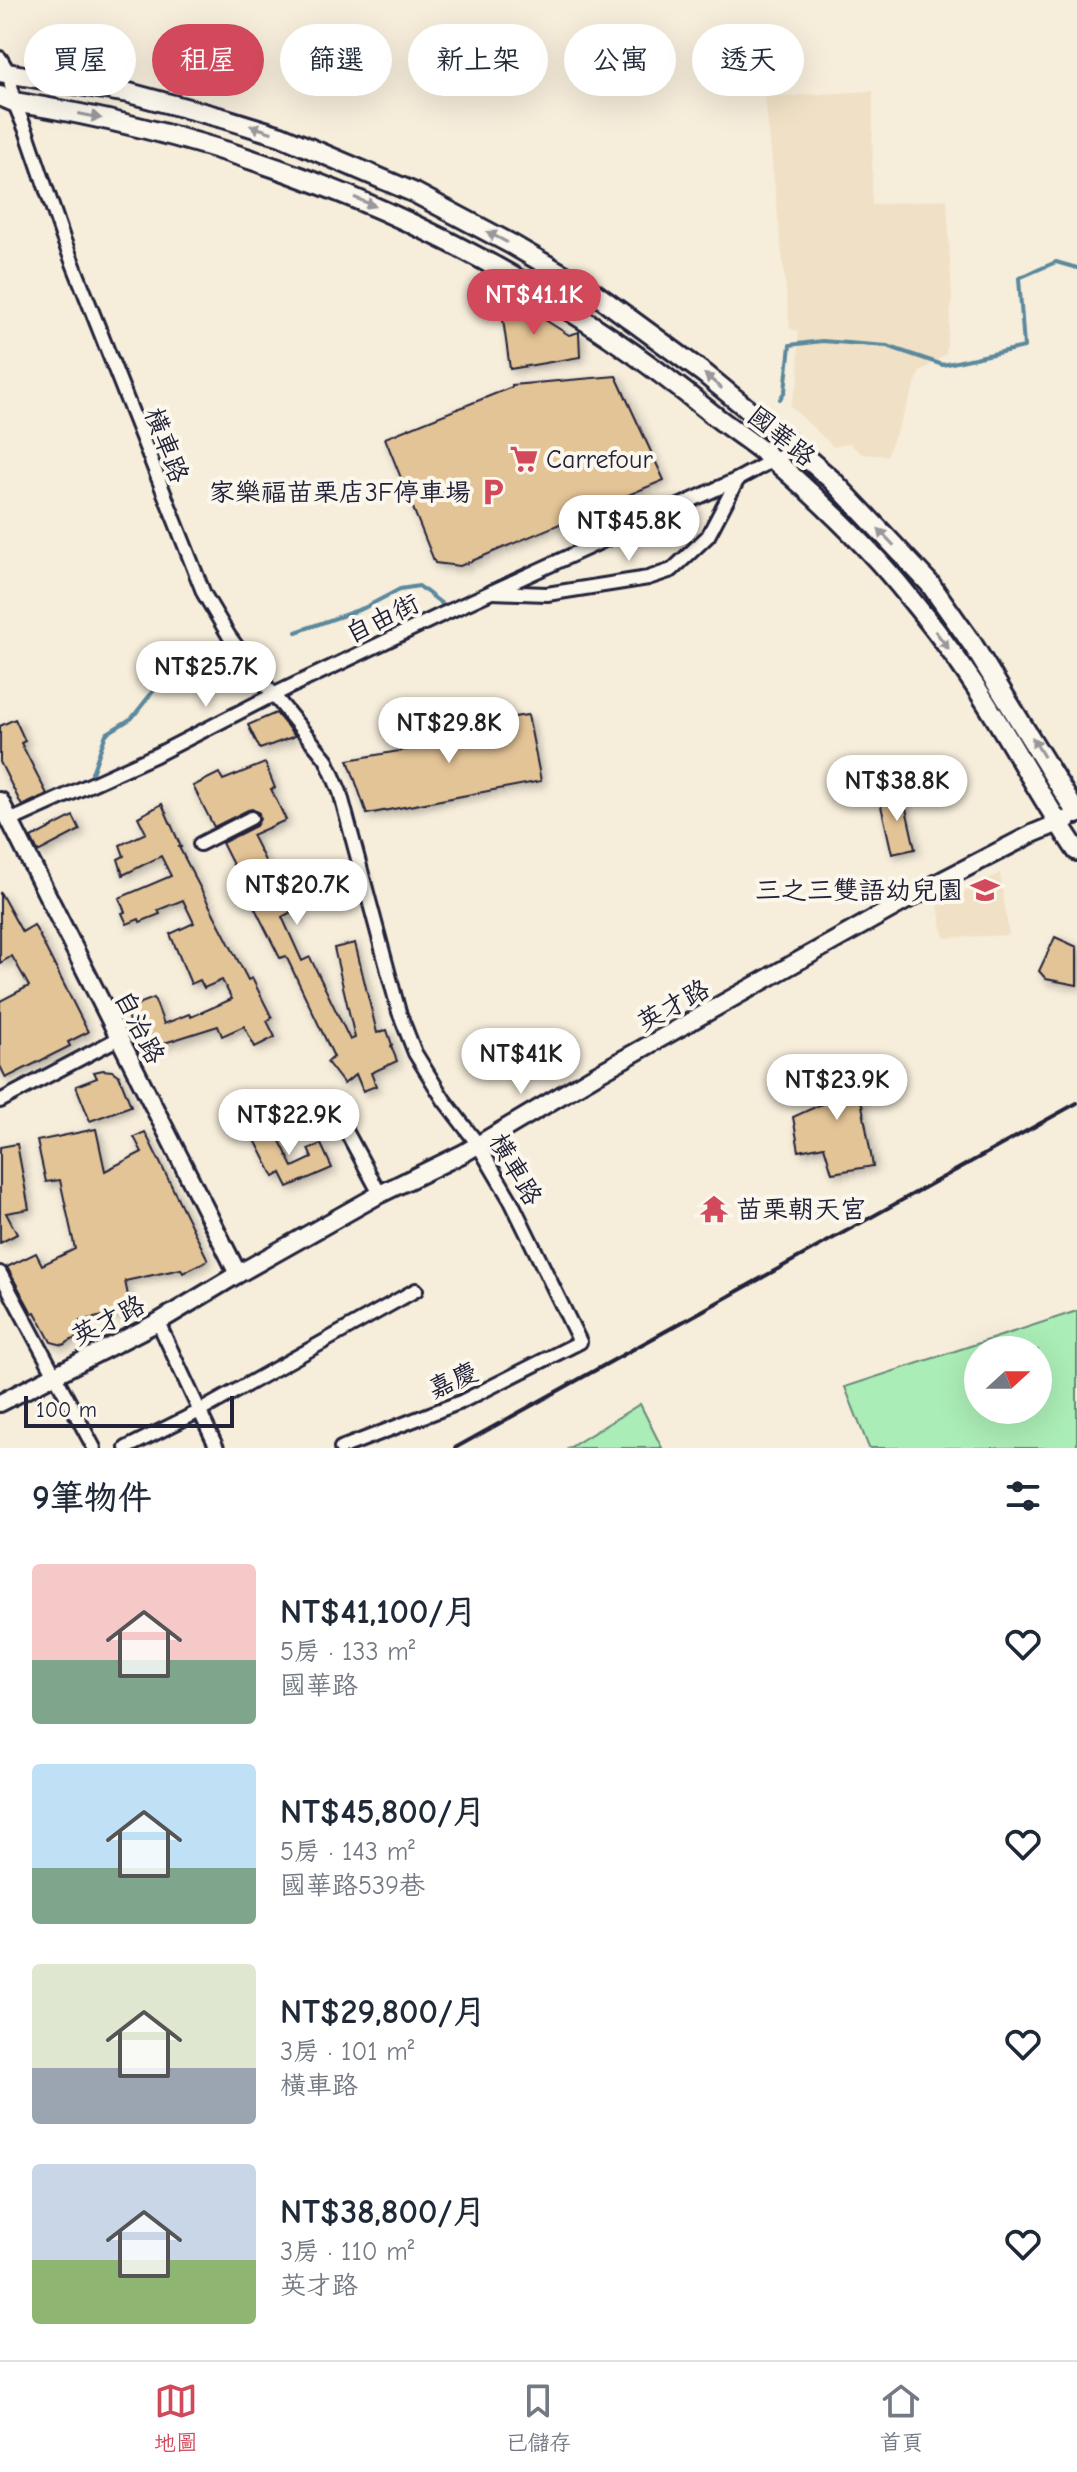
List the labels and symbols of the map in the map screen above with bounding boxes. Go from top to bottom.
one-way arrow [78,110,103,123]
one-way arrow [248,123,272,135]
one-way arrow [353,196,376,209]
one-way arrow [486,230,509,243]
pin: NT$41.1K [451,269,617,337]
one-way arrow [703,373,723,390]
street label: 國華路 [742,401,821,473]
street label: 橫車路 [138,404,194,487]
supermarket icon: Carrefour [509,444,539,474]
place label: Carrefour [546,445,653,475]
parking icon: 家樂福苗栗店3F停車場 [478,477,508,507]
place label: 家樂福苗栗店3F停車場 [209,478,471,508]
pin: NT$45.8K [546,495,712,563]
one-way arrow [877,527,895,546]
street label: 自由街 [341,588,424,649]
one-way arrow [933,630,949,650]
pin: NT$25.7K [123,641,289,709]
pin: NT$29.8K [366,697,532,765]
one-way arrow [1031,736,1045,758]
pin: NT$38.8K [814,755,980,823]
pin: NT$20.7K [214,859,380,927]
school or university icon: 三之三雙語幼兒園 [970,875,1000,905]
place label: 三之三雙語幼兒園 [755,876,963,906]
street label: 英才路 [632,974,715,1038]
street label: 自治路 [108,986,170,1069]
pin: NT$41K [456,1028,586,1096]
pin: NT$23.9K [754,1054,920,1122]
pin: NT$22.9K [206,1089,372,1157]
street label: 橫車路 [483,1128,548,1211]
temple icon: 苗栗朝天宮 [699,1194,729,1224]
place label: 苗栗朝天宮 [736,1195,866,1225]
street label: 英才路 [67,1290,150,1352]
north arrow [964,1336,1052,1424]
street label: 嘉慶 [424,1357,483,1405]
scale bar [24,1392,234,1428]

